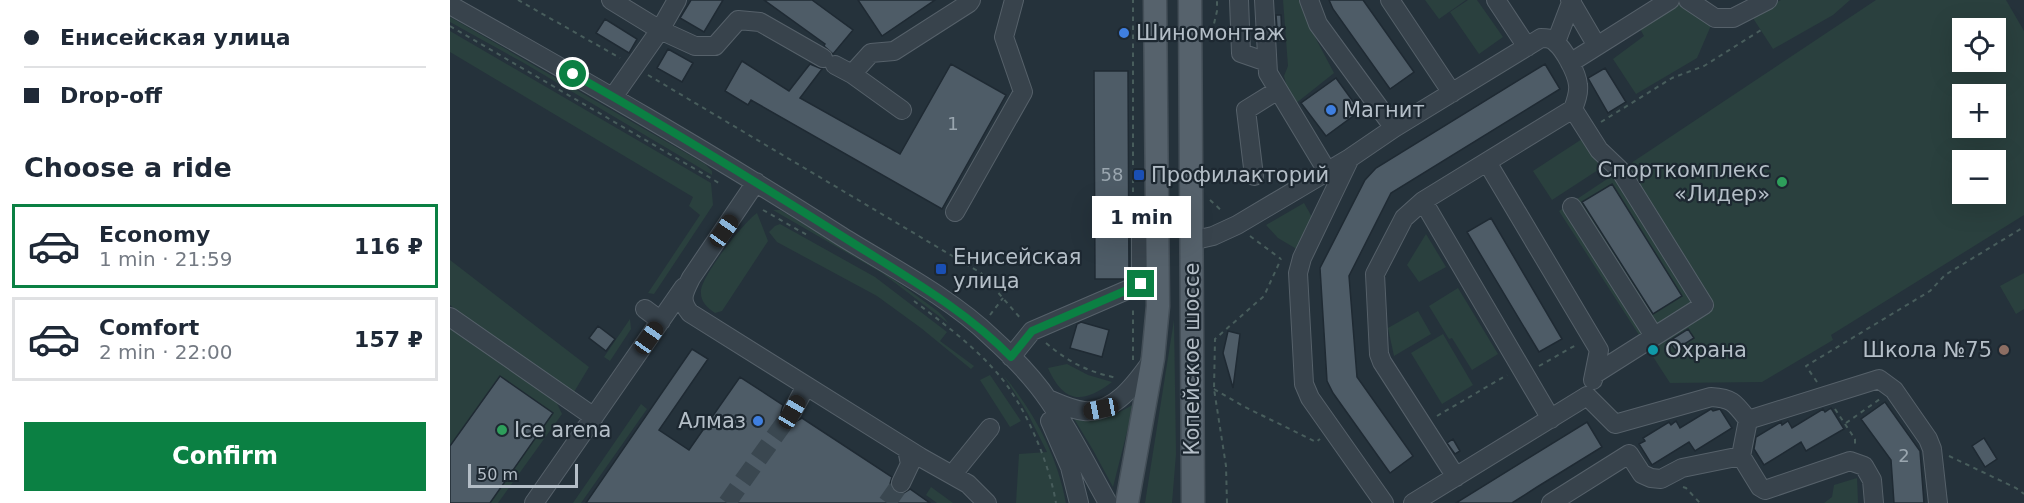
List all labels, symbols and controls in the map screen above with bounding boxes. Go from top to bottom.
map controls [1952,18,2006,204]
button: locate [1952,18,2006,72]
place label: Шиномонтаж [1136,21,1285,45]
text: Енисейская улица [60,25,291,50]
marker: Шиномонтаж [1117,26,1131,40]
route start [559,60,586,87]
text: Drop-off [60,83,162,108]
button: + [1952,84,2006,138]
place label: Магнит [1343,98,1425,122]
marker: Магнит [1324,103,1338,117]
house number: 1 [947,113,959,134]
button: − [1952,150,2006,204]
text: Choose a ride [24,152,232,183]
place label: Спорткомплекс «Лидер» [1598,158,1770,206]
place label: Профилакторий [1151,163,1329,187]
house number: 58 [1101,164,1123,185]
marker: Профилакторий [1132,168,1146,182]
marker: Спорткомплекс «Лидер» [1775,175,1789,189]
callout: 1 min [1092,197,1190,239]
text: 1 min [1110,205,1173,229]
car [706,211,742,251]
icon: car [27,219,81,273]
text: Economy [99,222,210,247]
text: 116 ₽ [354,234,423,259]
place label: Енисейская улица [953,245,1082,293]
text: 1 min · 21:59 [99,247,233,271]
marker: Енисейская улица [934,262,948,276]
street label: Копейское шоссе [1180,263,1204,455]
route end [1127,270,1154,297]
icon: car [27,312,81,366]
text: Comfort [99,315,199,340]
car [631,318,667,358]
text: 157 ₽ [354,327,423,352]
place label: Охрана [1665,338,1747,362]
place label: Школа №75 [1862,338,1992,362]
text: 2 min · 22:00 [99,340,233,364]
marker: Охрана [1646,343,1660,357]
marker: Школа №75 [1997,343,2011,357]
car [775,392,809,432]
car [1082,397,1120,421]
place label: Алмаз [678,409,746,433]
marker: Алмаз [751,414,765,428]
place label: Ice arena [514,418,611,442]
button: Confirm [24,422,426,491]
marker: Ice arena [495,423,509,437]
house number: 2 [1898,445,1910,466]
scale bar [468,461,578,488]
text: 50 m [477,465,518,484]

